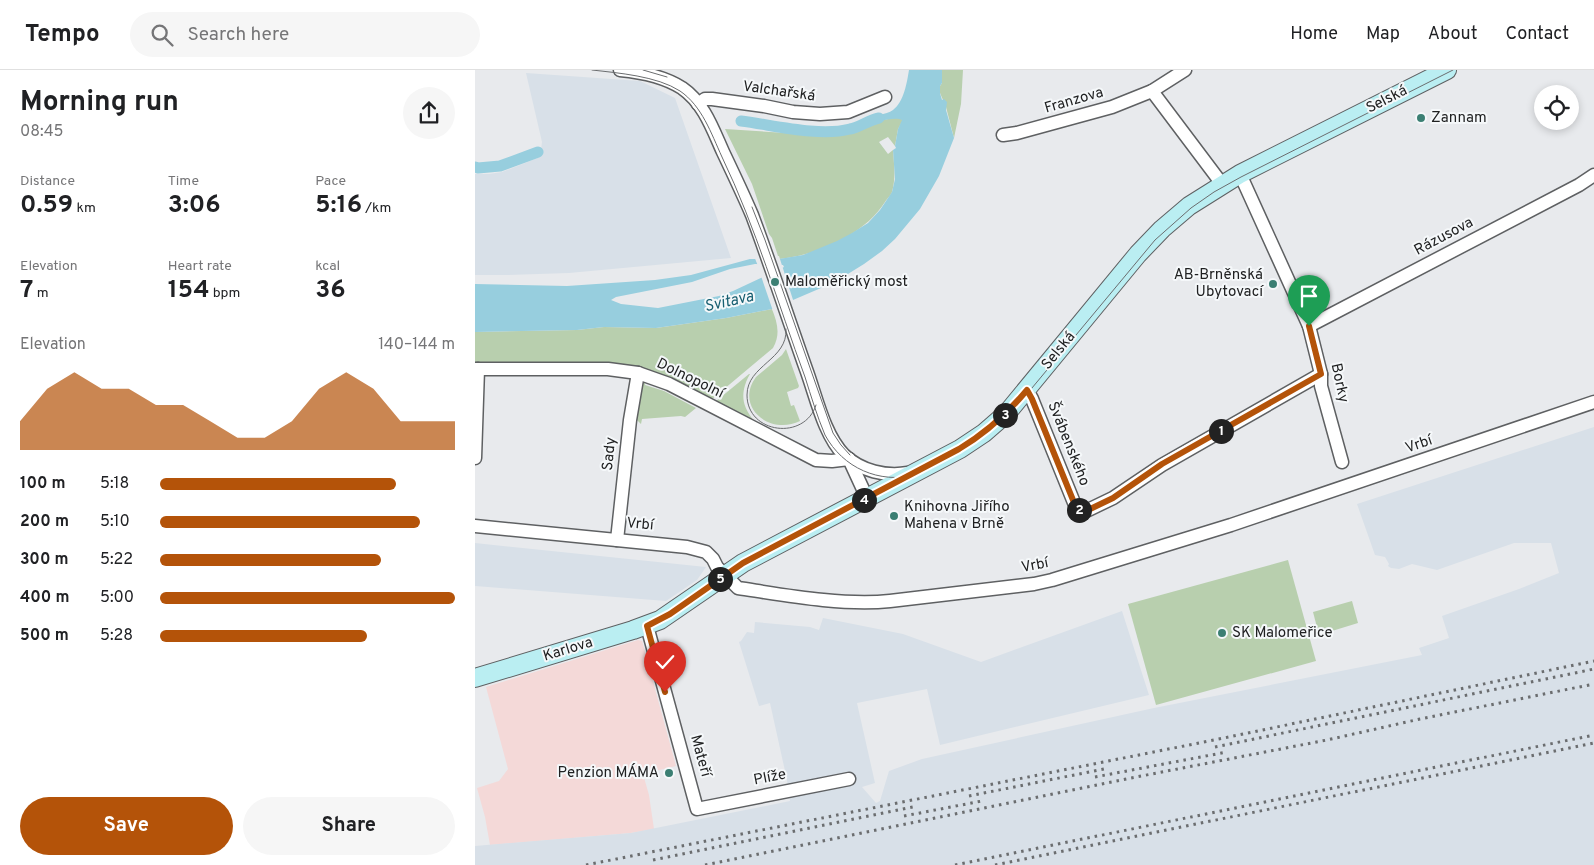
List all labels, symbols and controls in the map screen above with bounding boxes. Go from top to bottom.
search box [130,12,480,57]
text: Tempo [25,20,100,50]
icon: search [148,21,176,49]
text: Search here [188,23,289,47]
text: Home [1290,23,1338,46]
text: Map [1366,23,1400,46]
text: About [1428,23,1477,46]
text: Contact [1505,23,1569,46]
street label: Valchařská [742,78,817,107]
street label: Selská [1363,82,1411,118]
street label: Franzova [1042,84,1106,118]
text: Morning run [20,85,179,121]
map controls [1534,85,1579,130]
button: locate [1534,85,1579,130]
button: share [403,87,455,139]
place label: Zannam [1431,109,1487,128]
marker: Zannam [1415,112,1427,124]
text: 08:45 [20,122,64,142]
text: Distance [20,173,75,190]
text: Time [168,173,199,190]
text: Pace [315,173,346,190]
text: 0.59 [20,190,73,222]
text: 3:06 [168,190,221,222]
text: 5:16 [315,190,362,222]
text: km [73,200,96,217]
text: /km [362,200,391,217]
street label: Rázusova [1411,214,1477,260]
text: Elevation [20,258,78,275]
text: Heart rate [168,258,232,275]
text: kcal [315,258,340,275]
place label: AB-Brněnská Ubytovací [1174,266,1264,302]
place label: Maloměřický most [785,273,908,292]
text: 7 [20,275,33,307]
text: 154 [168,275,210,307]
text: 36 [315,275,346,307]
pin [1288,275,1330,326]
marker: Maloměřický most [769,276,781,288]
marker: AB-Brněnská Ubytovací [1267,278,1279,290]
icon: arrive [1295,282,1323,310]
text: m [33,285,49,302]
text: bpm [210,285,240,302]
water label: Svitava [702,286,756,317]
street label: Selská [1038,328,1080,374]
text: Elevation [20,335,86,355]
text: 140–144 m [378,335,455,355]
street label: Dolnopolní [653,355,728,404]
street label: Borky [1326,362,1352,404]
street label: Švábenského [1042,398,1095,489]
pin: 3 [993,402,1017,428]
text: 3 [1001,407,1010,424]
pin: 1 [1209,418,1233,444]
text: 1 [1219,423,1224,440]
street label: Vrbí [1403,431,1436,458]
street label: Sady [599,436,621,472]
text: 100 m [20,474,66,494]
text: 5:18 [100,474,129,494]
pin: 4 [851,488,877,512]
text: 4 [860,492,869,509]
place label: Knihovna Jiřího Mahena v Brně [904,498,1010,534]
pin: 2 [1067,498,1091,522]
text: 2 [1075,502,1084,519]
marker: Knihovna Jiřího Mahena v Brně [888,510,900,522]
text: 200 m [20,512,69,532]
text: 5:10 [100,512,130,532]
street label: Vrbí [626,514,656,536]
text: 300 m [20,550,68,570]
text: 5:22 [100,550,133,570]
street label: Vrbí [1020,554,1051,578]
pin: 5 [707,566,733,592]
text: 5 [716,571,725,588]
text: 400 m [20,588,69,608]
text: 5:00 [100,588,134,608]
place label: SK Malomeřice [1232,624,1333,643]
text: 500 m [20,626,69,646]
text: 5:28 [100,626,133,646]
marker: SK Malomeřice [1216,627,1228,639]
street label: Karlova [541,633,595,667]
pin [644,641,686,692]
icon: check [651,648,679,676]
street label: Mateří [685,733,715,780]
place label: Penzion MÁMA [558,763,659,783]
street label: Plíže [752,766,788,790]
marker: Penzion MÁMA [663,767,675,779]
button: Save [20,797,233,855]
button: Share [243,797,455,855]

